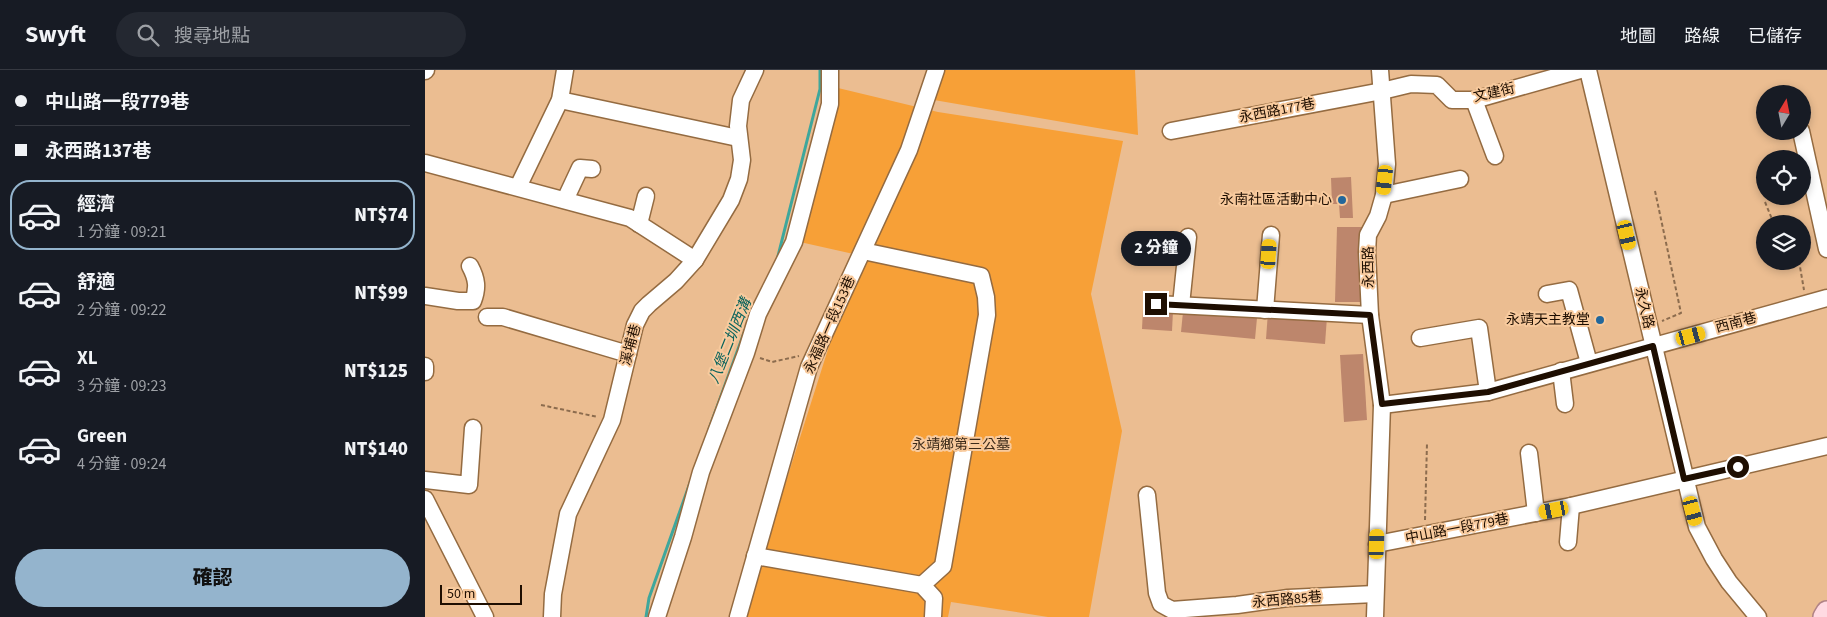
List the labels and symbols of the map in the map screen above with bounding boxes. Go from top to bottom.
street label: 文建街 [1471,79,1517,107]
north arrow [1756,85,1811,140]
street label: 永西路177巷 [1237,94,1317,128]
car [1375,164,1394,196]
place label: 永南社區活動中心 [1220,190,1332,210]
marker: 永南社區活動中心 [1336,194,1348,206]
car [1616,219,1637,251]
callout: 2 分鐘 [1121,232,1191,266]
car [1260,239,1277,269]
street label: 永西路 [1359,246,1379,288]
street label: 永福路一段153巷 [800,273,860,377]
street label: 永久路 [1630,285,1658,331]
water label: 八堡二圳西溝 [703,293,757,387]
route end [1145,293,1167,315]
street label: 西南巷 [1713,308,1759,338]
place label: 永靖天主教堂 [1506,310,1590,330]
marker: 永靖天主教堂 [1594,314,1606,326]
street label: 溪埔巷 [616,322,646,368]
car [1674,325,1707,347]
park label: 永靖鄉第三公墓 [912,435,1010,455]
route start [1727,456,1749,478]
car [1681,495,1704,527]
car [1537,500,1570,520]
street label: 中山路一段779巷 [1404,509,1510,549]
car [1368,529,1385,559]
scale bar [440,582,523,605]
street label: 永西路85巷 [1251,587,1323,613]

